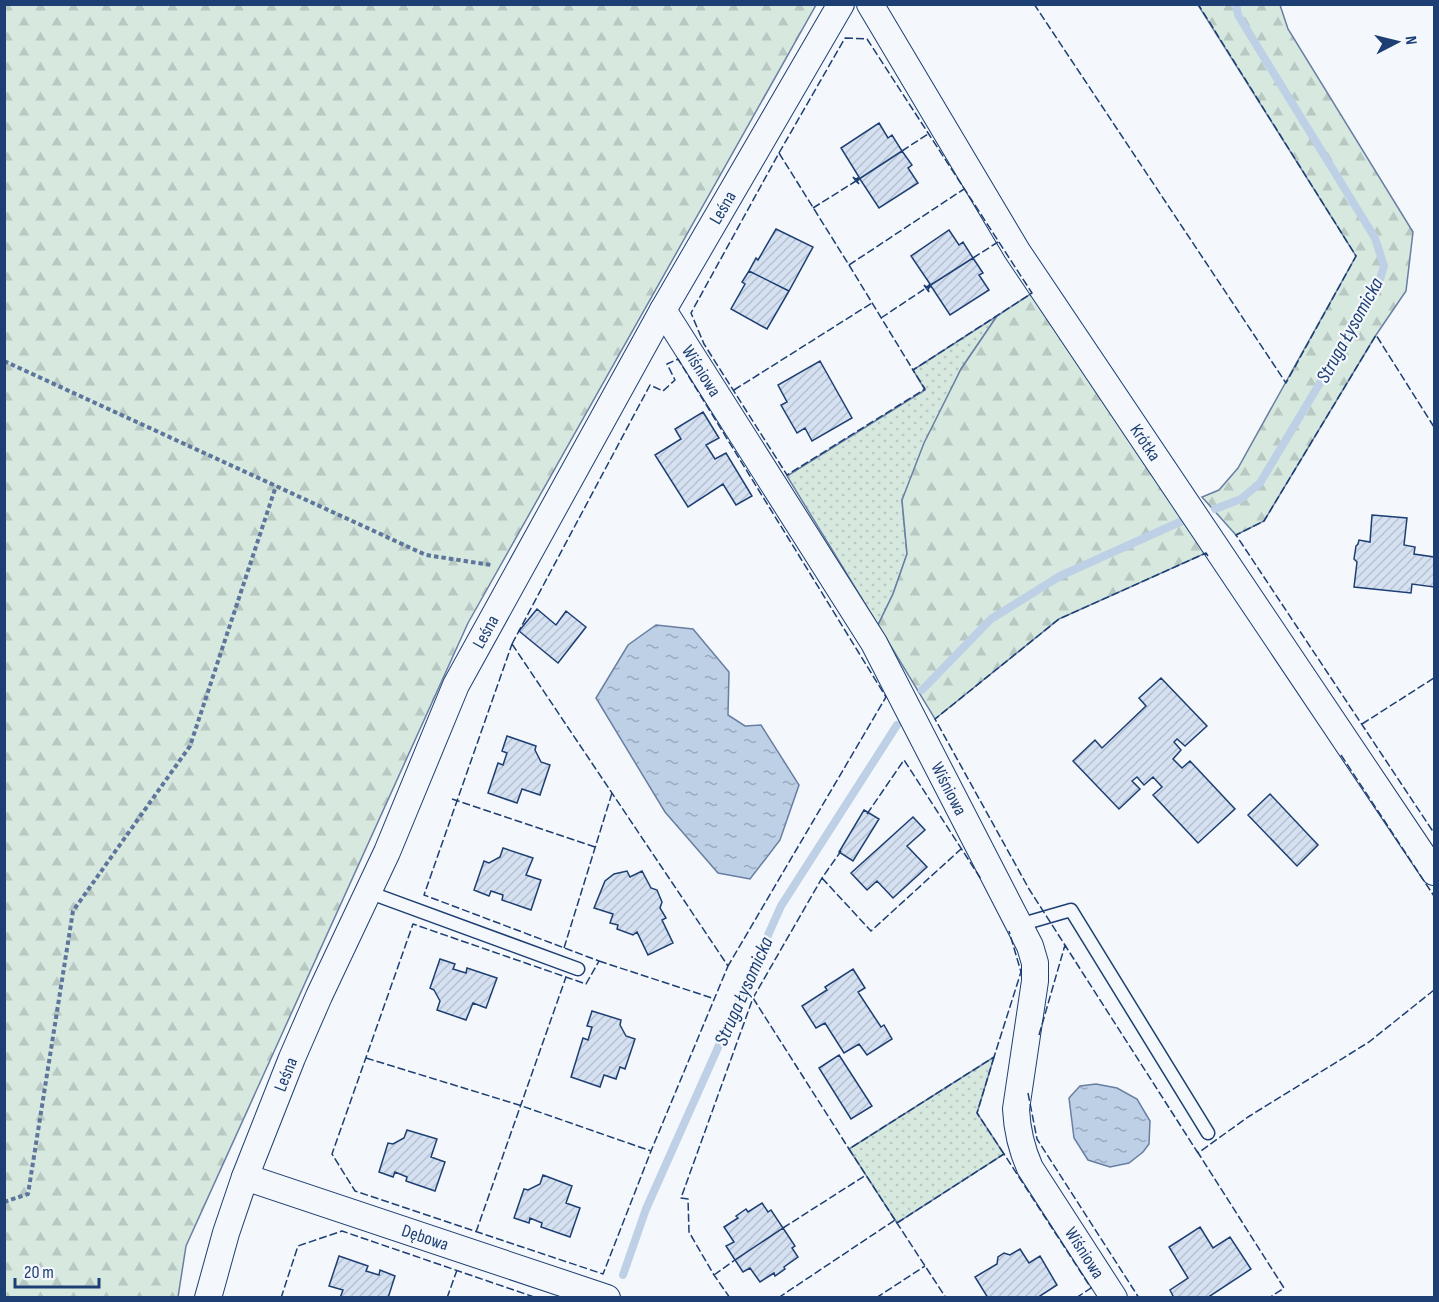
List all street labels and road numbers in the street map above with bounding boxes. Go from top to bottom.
street label: Leśna [705,187,741,228]
street label: Wiśniowa [677,341,725,401]
street label: Krótka [1125,420,1165,465]
street label: Leśna [468,612,504,652]
street label: Wiśniowa [926,759,971,819]
street label: Leśna [270,1054,302,1095]
street label: Dębowa [399,1220,451,1255]
street label: Wiśniowa [1060,1223,1109,1283]

